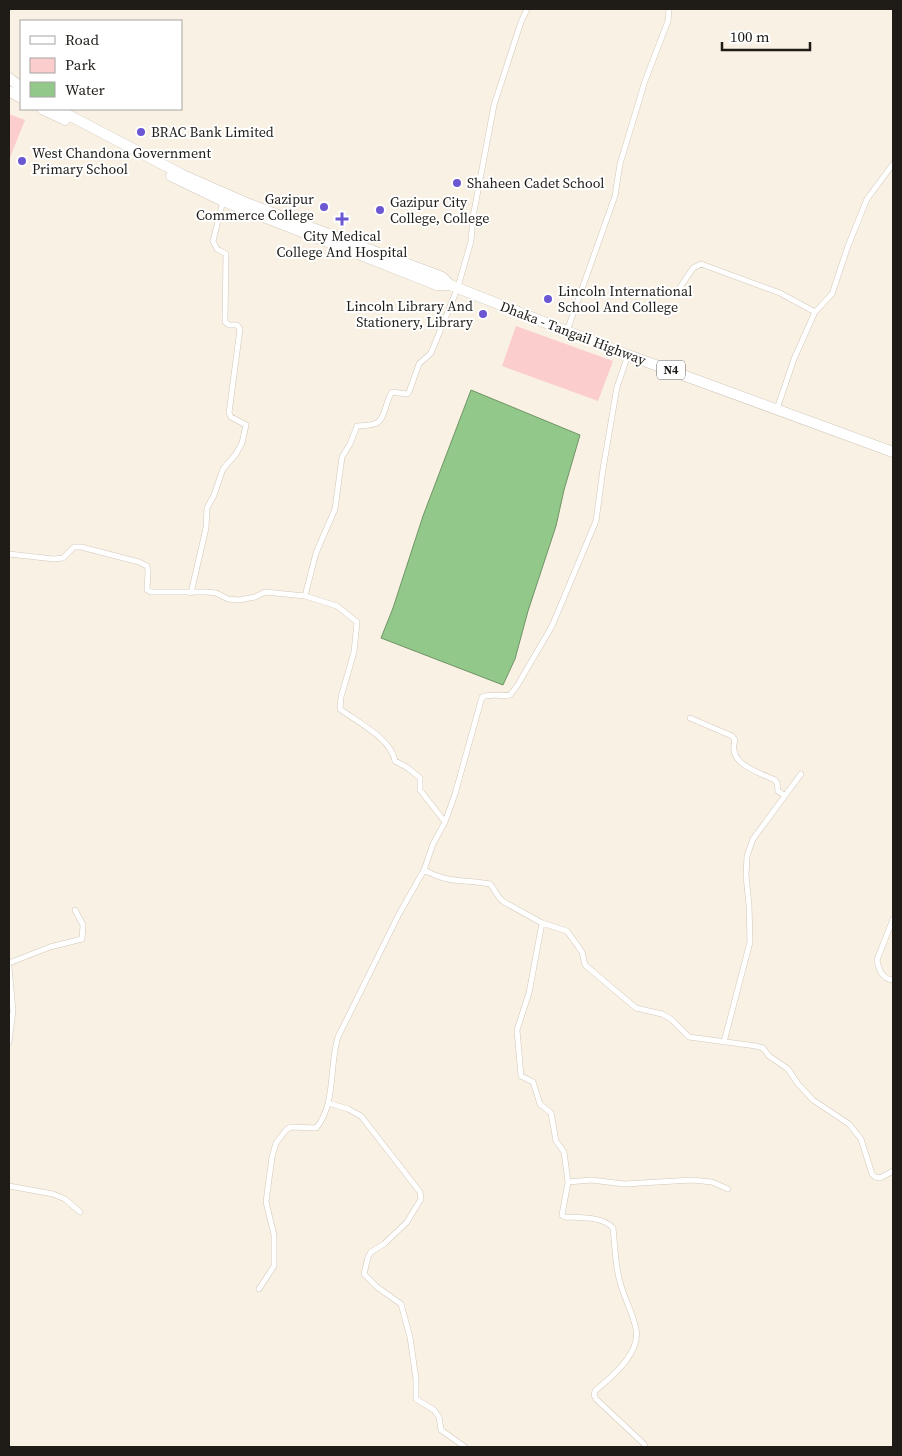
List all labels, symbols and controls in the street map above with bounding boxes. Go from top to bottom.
legend [20,20,182,110]
scale bar [722,20,810,52]
text: 100 m [730,26,770,47]
text: Road [65,29,99,50]
text: Park [65,54,97,75]
text: Water [65,79,106,100]
place label: BRAC Bank Limited [151,122,274,142]
marker: BRAC Bank Limited [135,126,147,138]
place label: West Chandona Government Primary School [32,143,212,179]
marker: West Chandona Government Primary School [16,155,28,167]
place label: Shaheen Cadet School [467,173,605,193]
marker: Shaheen Cadet School [451,177,463,189]
place label: Gazipur Commerce College [196,189,314,225]
place label: Gazipur City College, College [390,192,489,228]
marker: Gazipur Commerce College [318,201,330,213]
marker: Gazipur City College, College [374,204,386,216]
marker: City Medical College And Hospital [335,212,349,226]
place label: City Medical College And Hospital [277,226,407,262]
place label: Lincoln International School And College [558,281,692,317]
marker: Lincoln International School And College [542,293,554,305]
place label: Lincoln Library And Stationery, Library [346,296,474,332]
street label: Dhaka - Tangail Highway [497,296,650,370]
marker: Lincoln Library And Stationery, Library [477,308,489,320]
road number: N4 [657,360,685,380]

